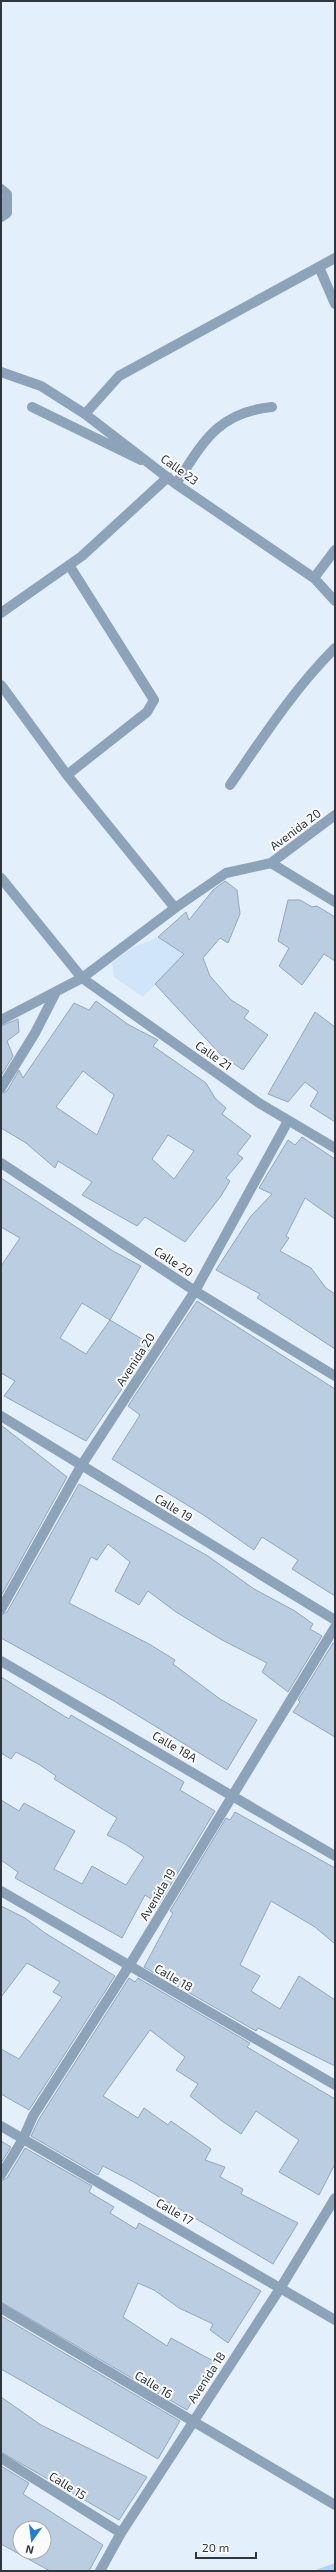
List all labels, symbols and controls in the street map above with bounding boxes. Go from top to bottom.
street label: Calle 23 [158,451,202,487]
street label: Avenida 20 [267,805,323,853]
street label: Calle 21 [193,1037,235,1073]
street label: Calle 20 [152,1243,196,1279]
street label: Avenida 20 [113,1330,157,1388]
street label: Calle 19 [153,1490,195,1524]
street label: Calle 18A [150,1728,200,1765]
street label: Avenida 19 [136,1866,178,1922]
street label: Calle 18 [152,1961,196,1993]
street label: Calle 17 [154,2195,196,2227]
street label: Avenida 18 [184,2349,228,2405]
street label: Calle 16 [133,2367,175,2401]
street label: Calle 15 [47,2468,89,2502]
north arrow [12,2520,52,2560]
scale bar [196,2534,256,2560]
text: 20 m [202,2540,229,2554]
text: N [24,2543,35,2557]

